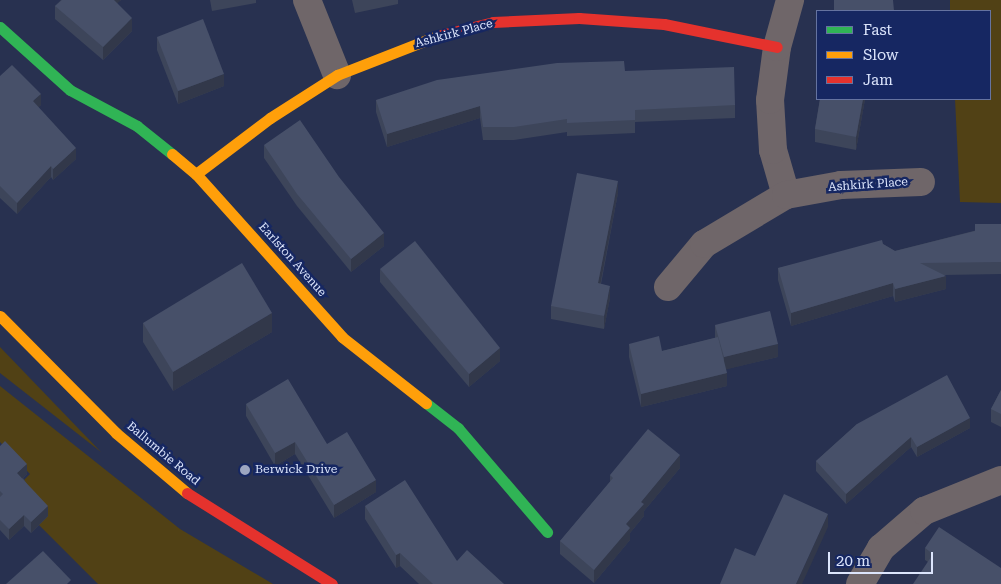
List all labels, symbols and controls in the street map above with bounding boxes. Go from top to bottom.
legend [816,10,991,100]
street label: Ashkirk Place [414,17,494,51]
text: Fast [863,21,892,39]
text: Slow [863,46,898,64]
text: Jam [863,71,893,89]
street label: Ashkirk Place [828,175,908,195]
street label: Earlston Avenue [255,220,329,300]
street label: Ballumbie Road [124,419,202,489]
place label: Berwick Drive [255,463,337,477]
marker: Berwick Drive [239,464,251,476]
scale bar [831,542,936,574]
text: 20 m [836,552,870,570]

